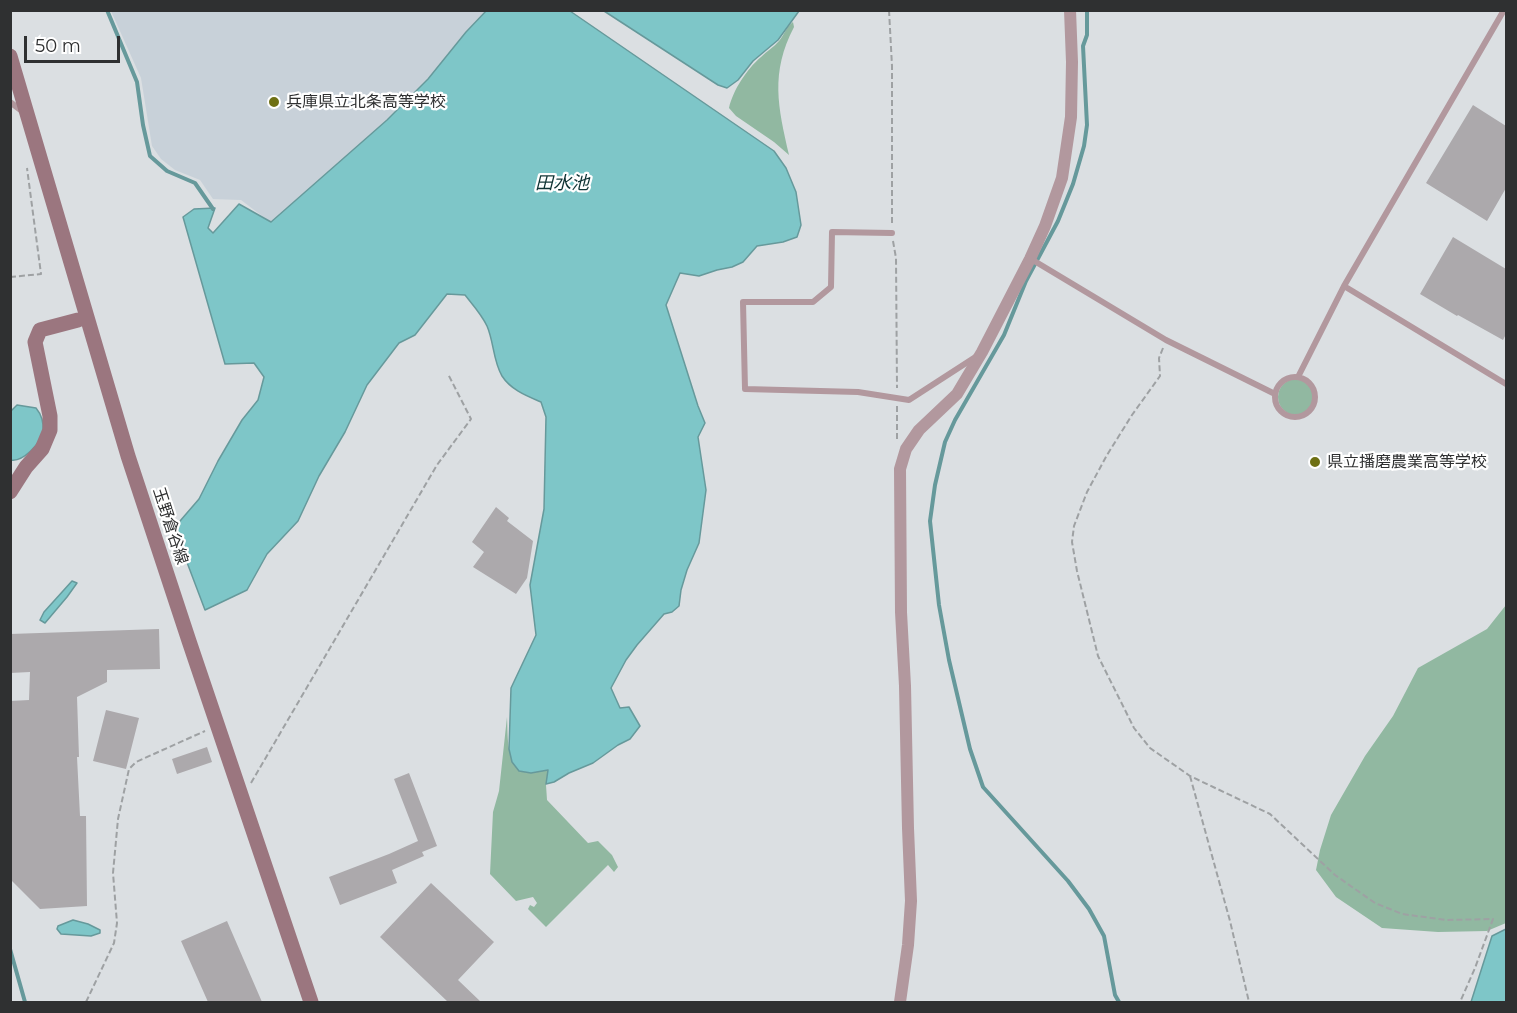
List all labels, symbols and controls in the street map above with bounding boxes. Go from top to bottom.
scale bar [27,24,123,62]
text: 50 m [35,35,81,57]
place label: 兵庫県立北条高等学校 [286,92,446,112]
marker: 兵庫県立北条高等学校 [267,95,281,109]
water label: 田水池 [535,173,589,195]
place label: 県立播磨農業高等学校 [1327,452,1487,472]
marker: 県立播磨農業高等学校 [1308,455,1322,469]
street label: 玉野倉谷線 [149,485,191,567]

